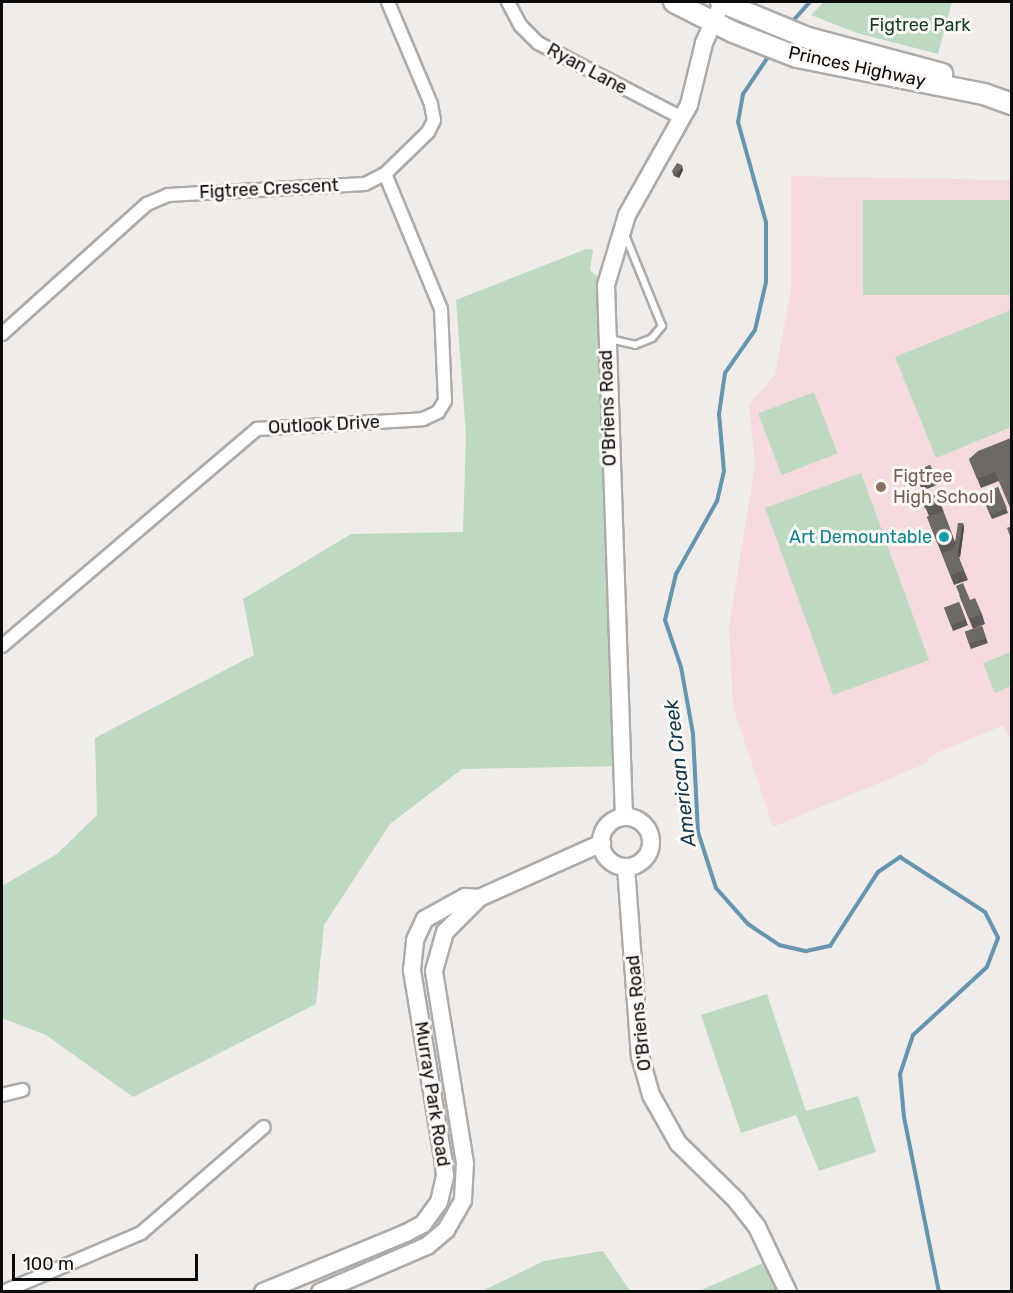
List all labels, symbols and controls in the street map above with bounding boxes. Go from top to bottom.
park label: Figtree Park [869,14,971,36]
street label: Ryan Lane [543,39,631,99]
street label: Princes Highway [786,42,928,92]
street label: Figtree Crescent [199,175,339,203]
street label: O'Briens Road [595,349,621,467]
street label: Outlook Drive [267,411,381,439]
place label: Figtree High School [893,466,993,508]
marker: Figtree High School [874,480,888,494]
place label: Art Demountable [789,526,932,548]
marker: Art Demountable [937,530,951,544]
water label: American Creek [659,698,701,848]
street label: O'Briens Road [622,954,656,1072]
street label: Murray Park Road [410,1020,454,1168]
scale bar [15,1242,201,1280]
text: 100 m [23,1253,74,1275]

